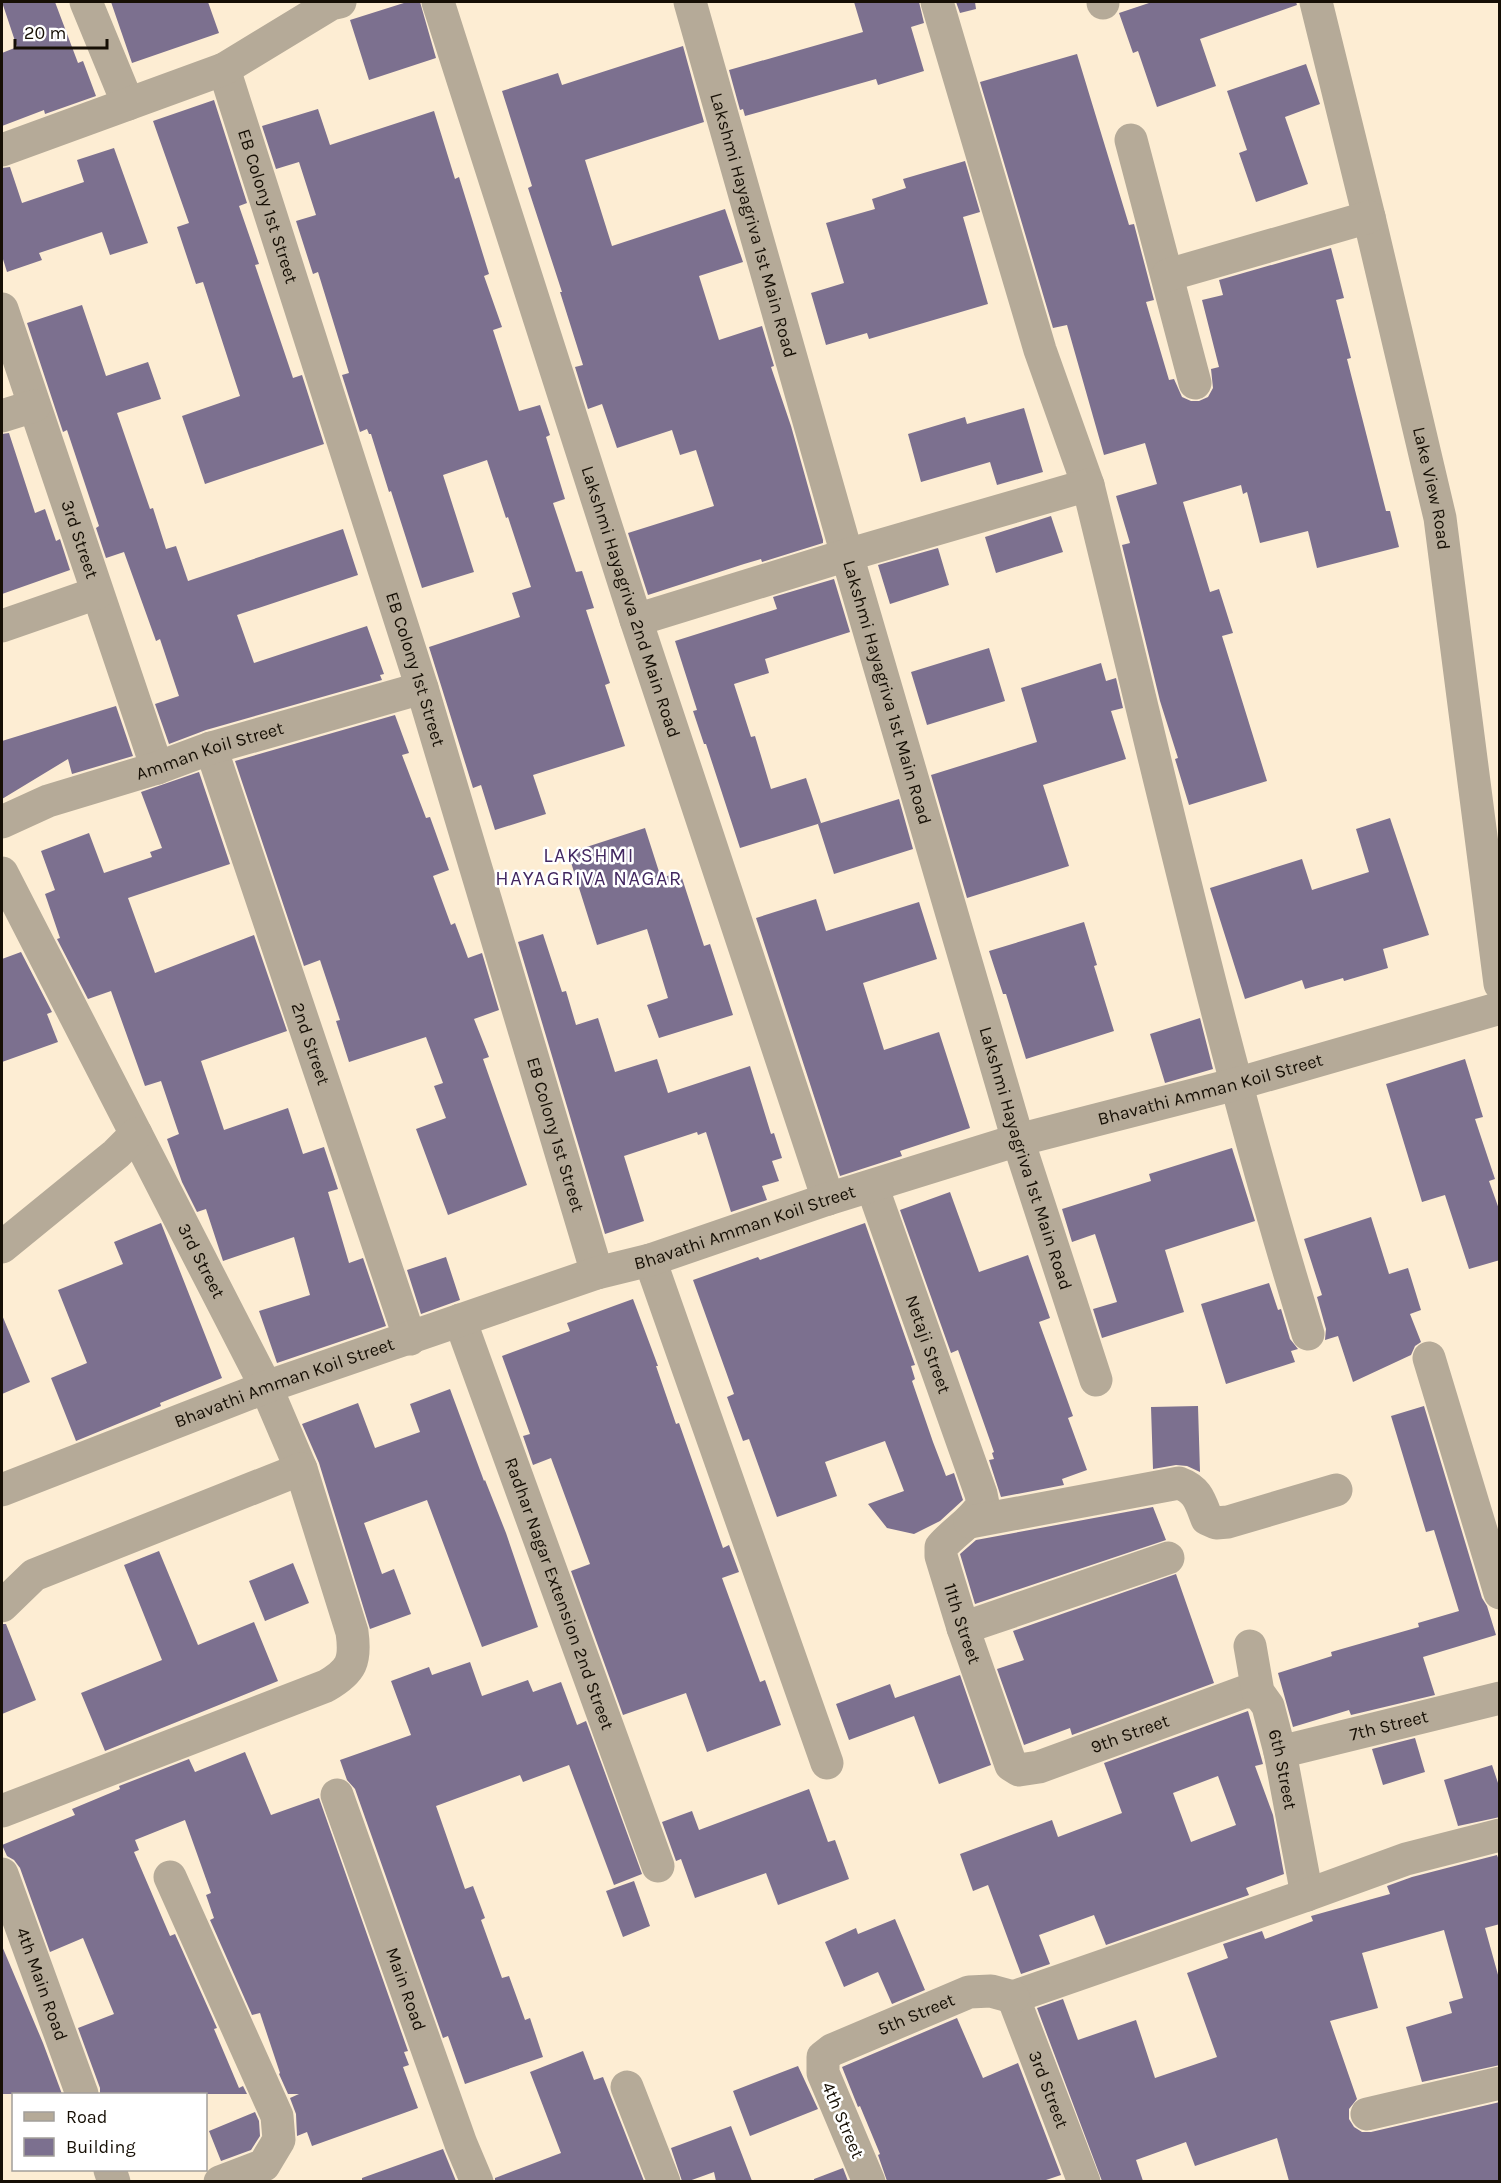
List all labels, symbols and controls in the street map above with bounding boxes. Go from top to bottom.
scale bar [15,12,106,50]
text: 20 m [24,22,66,44]
street label: Lakshmi Hayagriva 1st Main Road [705,90,801,360]
street label: EB Colony 1st Street [233,126,303,286]
street label: Lake View Road [1408,424,1455,551]
street label: Lakshmi Hayagriva 2nd Main Road [576,463,685,740]
street label: 3rd Street [56,497,103,582]
street label: Lakshmi Hayagriva 1st Main Road [838,558,936,827]
street label: EB Colony 1st Street [381,589,450,749]
street label: Amman Koil Street [133,717,286,785]
district label: LAKSHMI HAYAGRIVA NAGAR [495,844,683,890]
street label: 2nd Street [286,1000,335,1088]
street label: Lakshmi Hayagriva 1st Main Road [974,1024,1077,1293]
street label: Bhavathi Amman Koil Street [1095,1048,1326,1130]
street label: EB Colony 1st Street [522,1054,589,1215]
street label: Bhavathi Amman Koil Street [632,1180,858,1275]
street label: 3rd Street [173,1220,230,1302]
street label: Netaji Street [900,1292,956,1397]
street label: Bhavathi Amman Koil Street [171,1333,397,1433]
street label: Radhar Nagar Extension 2nd Street [500,1454,619,1733]
street label: 11th Street [939,1581,986,1667]
street label: 7th Street [1347,1705,1430,1746]
street label: 9th Street [1088,1709,1172,1758]
street label: 6th Street [1263,1727,1302,1812]
street label: 4th Main Road [11,1924,73,2044]
street label: Main Road [381,1944,431,2034]
street label: 5th Street [874,1988,958,2040]
street label: 3rd Street [1024,2047,1073,2132]
street label: 4th Street [817,2078,869,2162]
legend [12,2093,207,2171]
text: Road [66,2106,107,2128]
text: Building [66,2136,136,2158]

